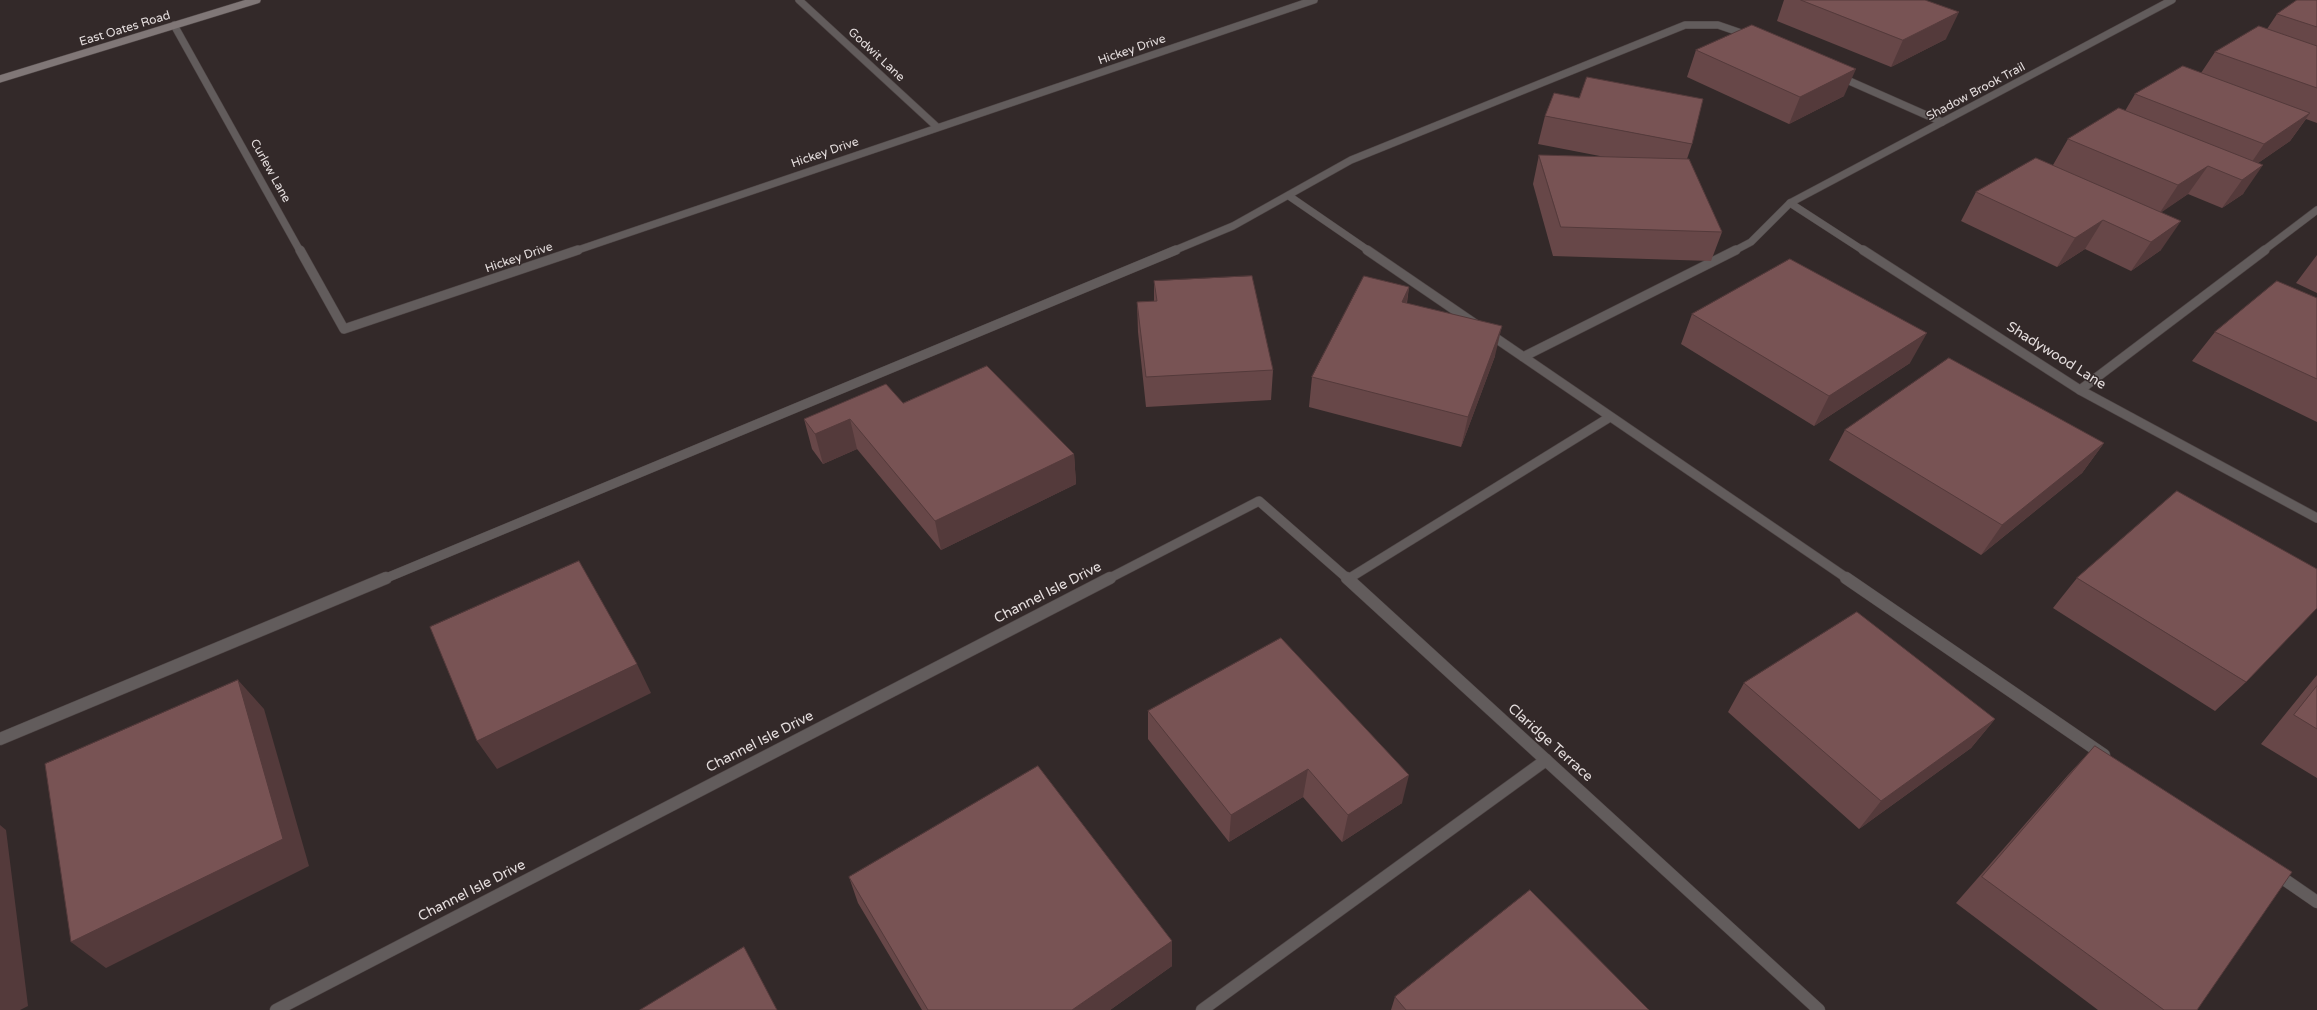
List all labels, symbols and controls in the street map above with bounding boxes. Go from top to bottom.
street label: East Oates Road [78,8,172,50]
street label: Godwit Lane [845,25,907,85]
street label: Hickey Drive [1096,32,1168,68]
street label: Shadow Brook Trail [1924,60,2028,124]
street label: Hickey Drive [789,135,861,171]
street label: Curlew Lane [247,137,293,205]
street label: Hickey Drive [483,240,555,276]
street label: Shadywood Lane [2003,319,2109,393]
street label: Channel Isle Drive [991,559,1105,627]
street label: Claridge Terrace [1504,700,1596,786]
street label: Channel Isle Drive [703,708,817,776]
street label: Channel Isle Drive [415,857,529,925]

